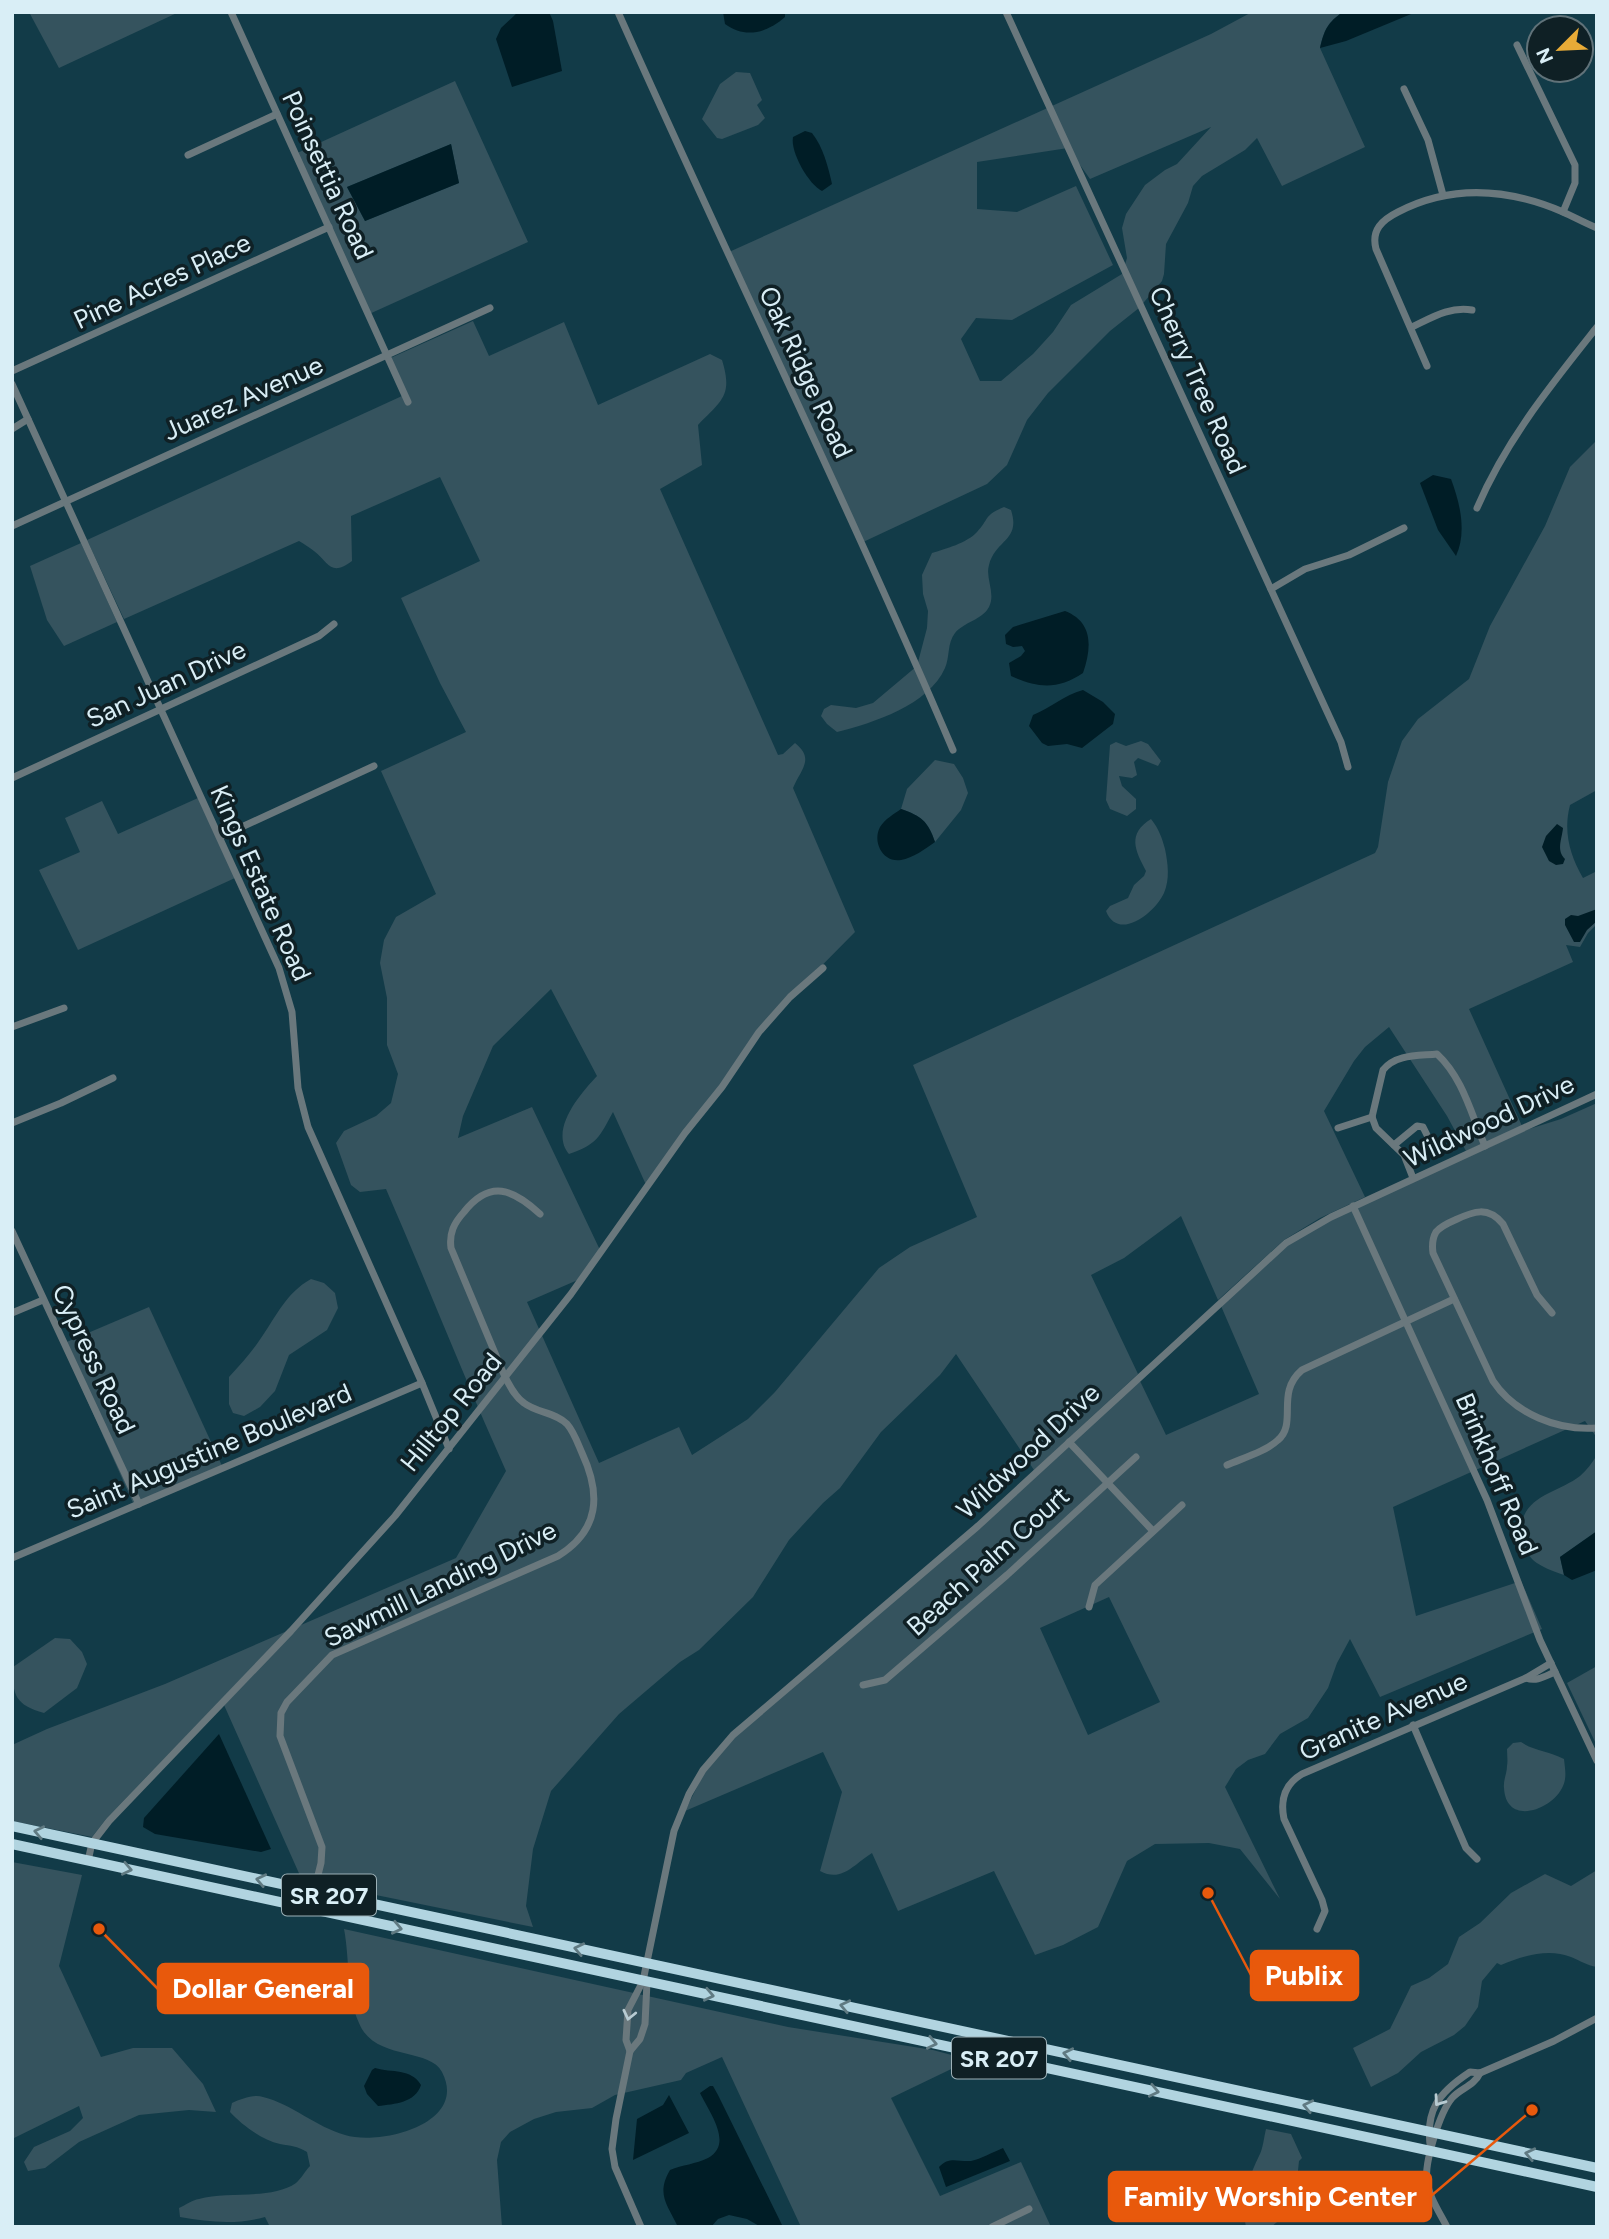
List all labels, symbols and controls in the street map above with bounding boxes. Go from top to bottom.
north arrow [1525,14,1595,84]
text: N [1531,44,1558,67]
street label: Poinsettia Road [275,86,381,264]
street label: Pine Acres Place [68,226,256,336]
street label: Oak Ridge Road [752,281,860,463]
street label: Cherry Tree Road [1142,281,1254,479]
street label: Juarez Avenue [158,349,328,447]
street label: San Juan Drive [81,633,251,735]
street label: Kings Estate Road [203,780,319,986]
street label: Wildwood Drive [1399,1068,1579,1174]
street label: Cypress Road [45,1279,143,1439]
street label: Hilltop Road [393,1346,509,1478]
street label: Saint Augustine Boulevard [62,1376,356,1526]
street label: Wildwood Drive [950,1377,1106,1525]
street label: Brinkhoff Road [1448,1388,1546,1560]
street label: Beach Palm Court [900,1480,1076,1642]
street label: Sawmill Landing Drive [319,1514,561,1654]
street label: Granite Avenue [1294,1665,1472,1767]
one-way arrow [33,1825,45,1840]
one-way arrow [121,1861,133,1876]
one-way arrow [255,1873,267,1888]
road number: SR 207 [282,1874,376,1916]
one-way arrow [391,1919,403,1934]
one-way arrow [573,1942,585,1957]
callout: Publix [1251,1951,1358,2000]
text: Publix [1265,1958,1343,1992]
callout: Dollar General [158,1964,368,2013]
text: Dollar General [172,1971,354,2005]
one-way arrow [703,1987,715,2001]
one-way arrow [839,2000,851,2014]
one-way arrow [622,2009,637,2021]
one-way arrow [926,2035,938,2049]
road number: SR 207 [952,2038,1046,2078]
one-way arrow [1062,2048,1074,2062]
one-way arrow [1148,2083,1160,2097]
one-way arrow [1435,2093,1447,2106]
one-way arrow [1302,2099,1314,2114]
one-way arrow [1524,2147,1536,2162]
callout: Family Worship Center [1109,2172,1431,2221]
text: Family Worship Center [1123,2179,1417,2213]

